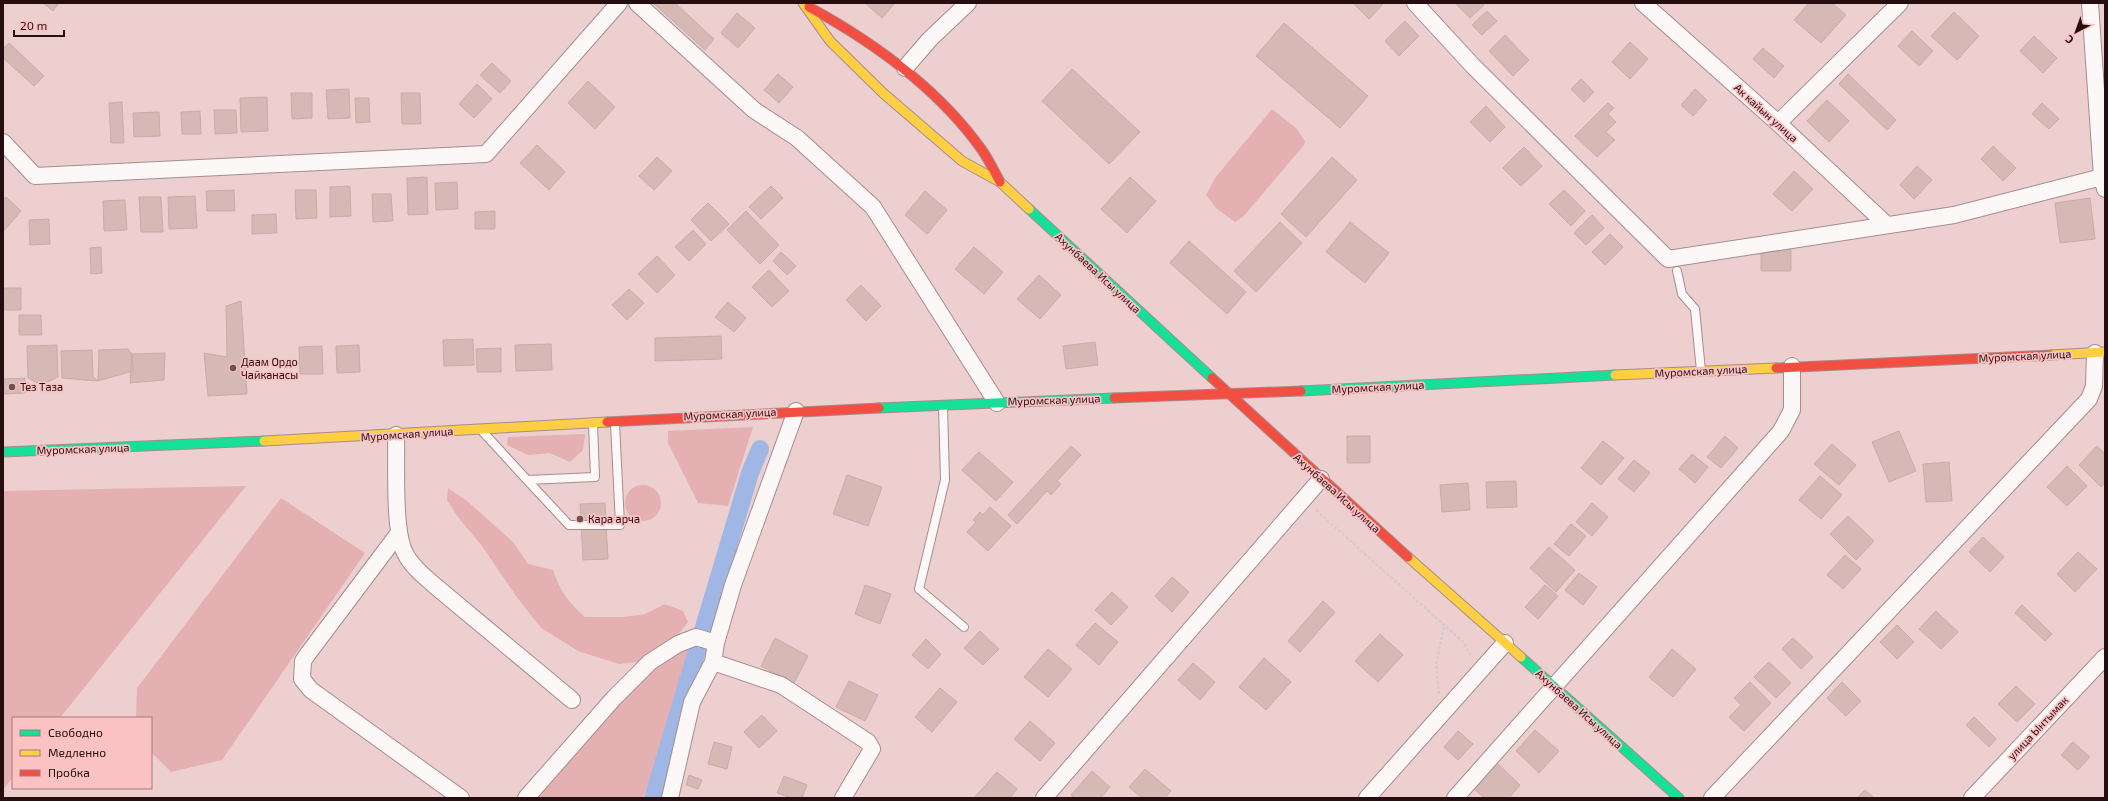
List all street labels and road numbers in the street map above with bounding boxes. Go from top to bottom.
street label: Ак кайын улица [1731,81,1801,145]
street label: Ахунбаева Исы улица [1052,230,1144,316]
street label: Муромская улица [1978,347,2072,365]
street label: Муромская улица [1654,362,1748,380]
street label: Муромская улица [1331,378,1425,396]
street label: Муромская улица [1007,391,1101,409]
street label: Муромская улица [683,405,777,423]
street label: Муромская улица [360,424,454,444]
street label: Муромская улица [36,440,130,458]
street label: Ахунбаева Исы улица [1291,450,1383,536]
street label: Ахунбаева Исы улица [1533,666,1625,752]
street label: улица Ынтымак [2005,693,2071,763]

